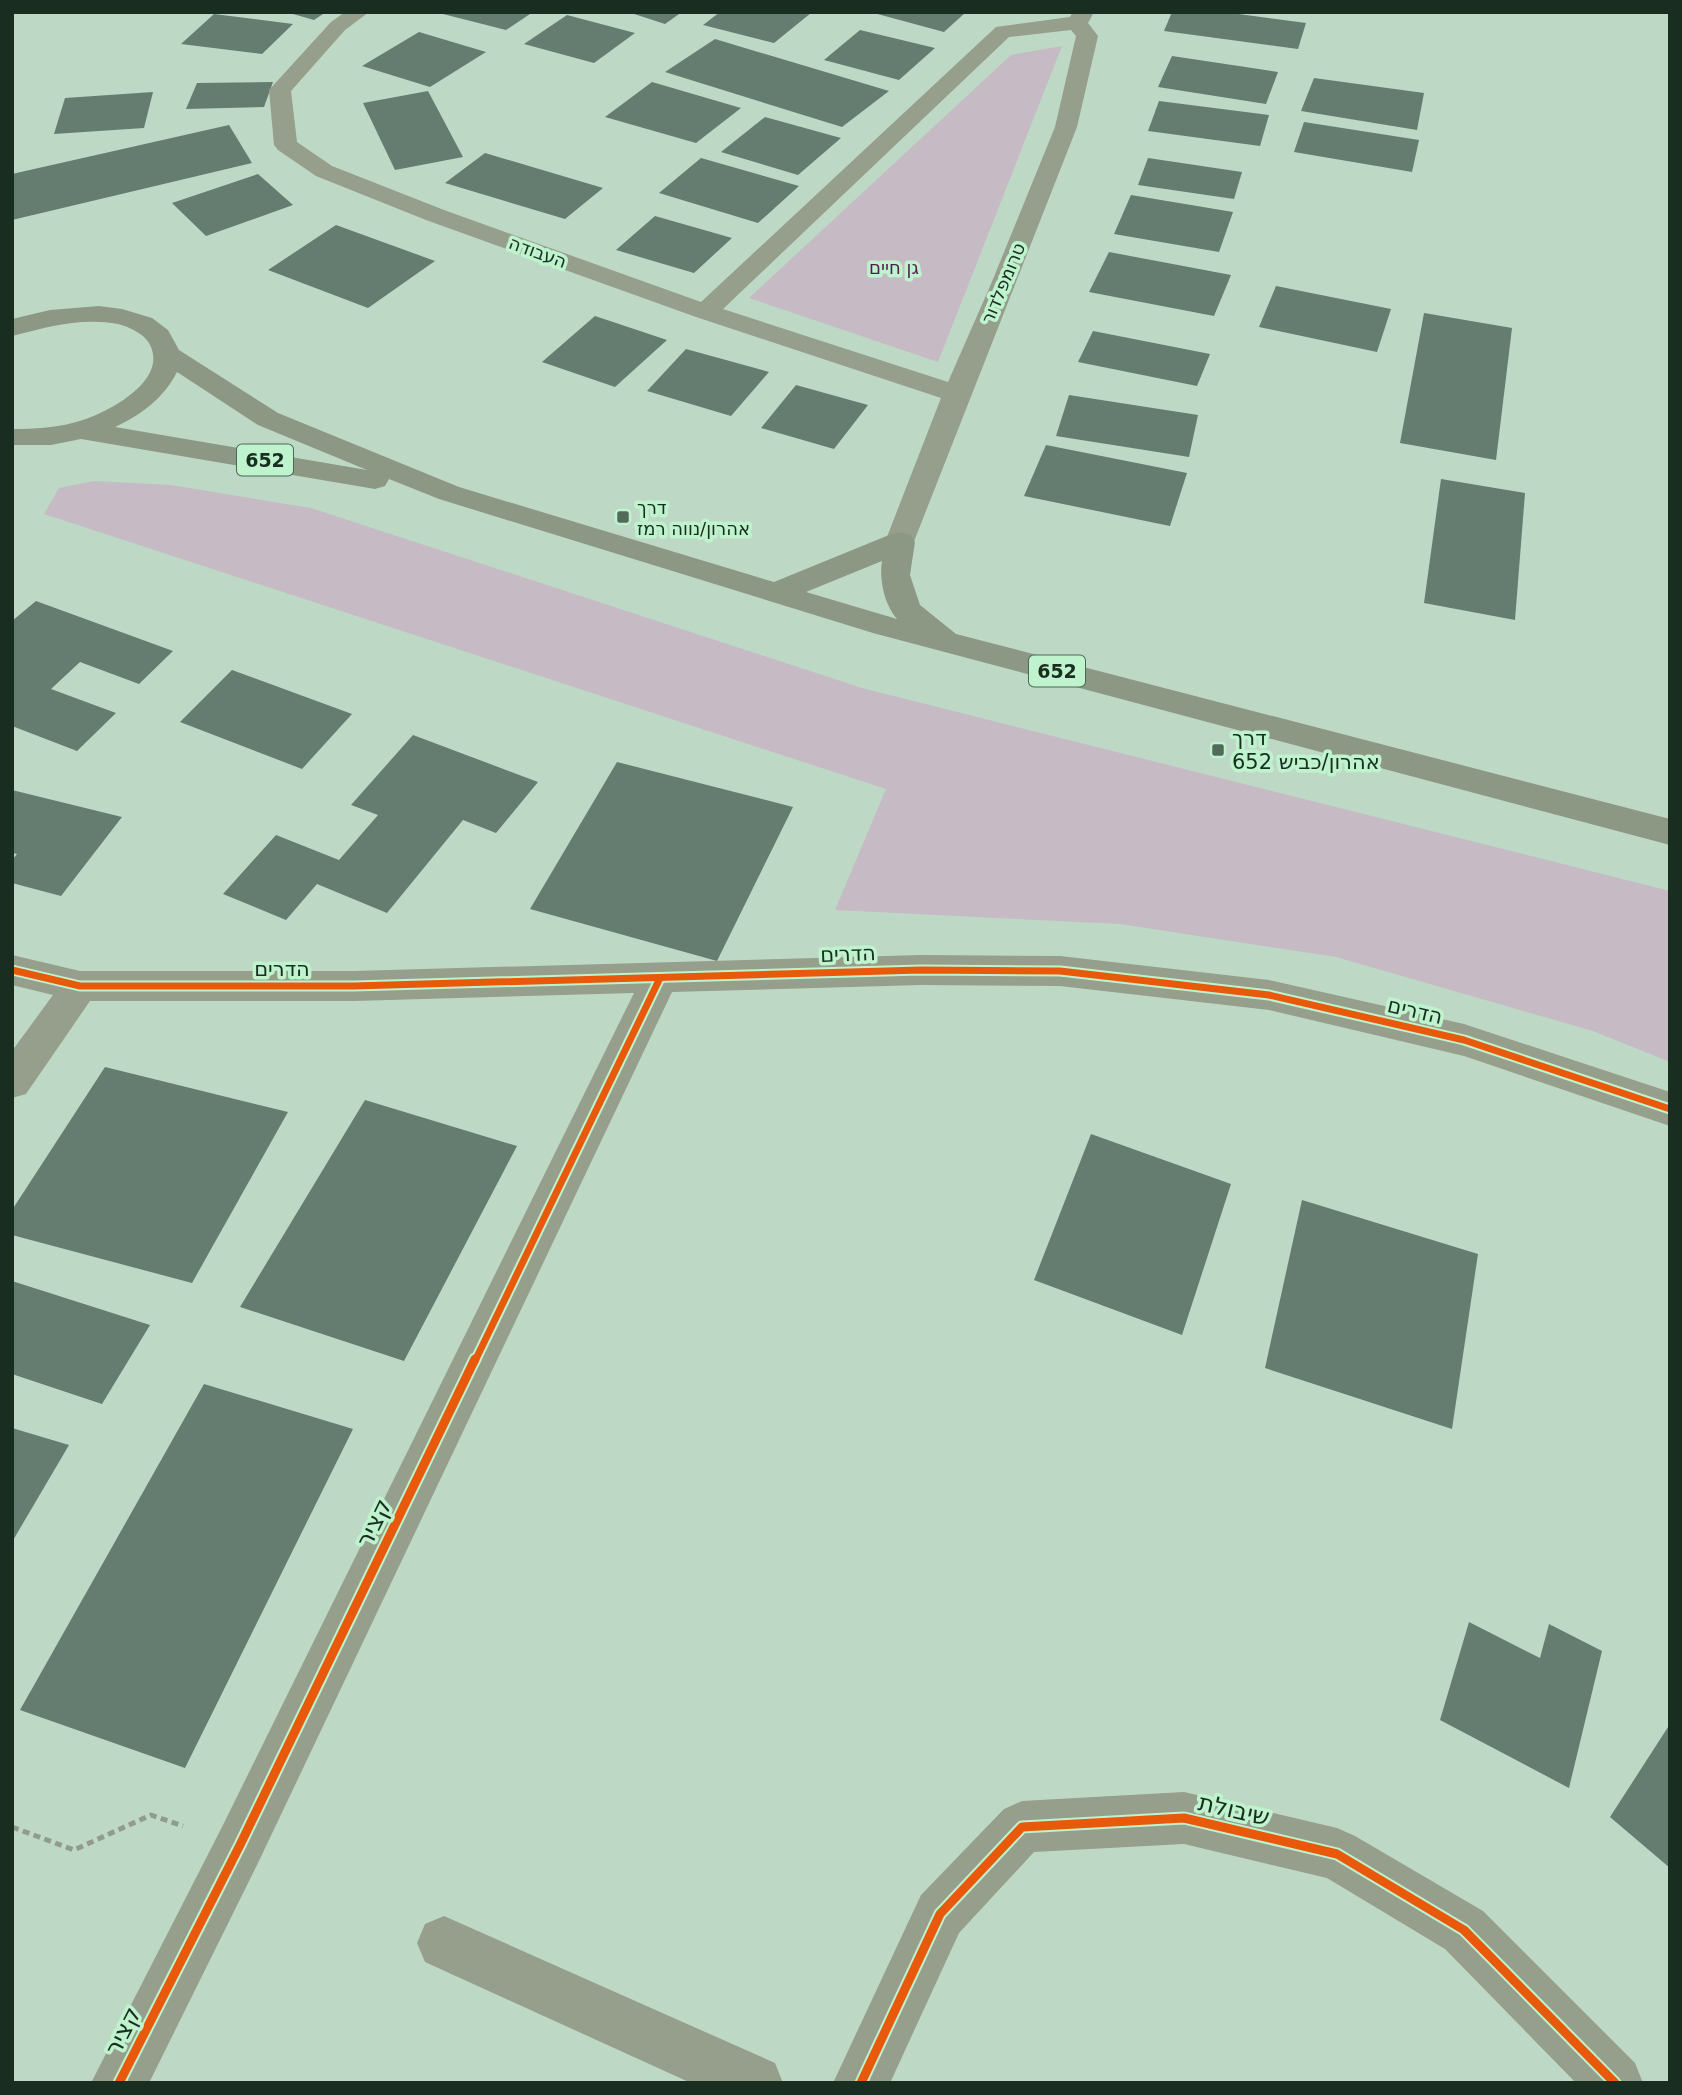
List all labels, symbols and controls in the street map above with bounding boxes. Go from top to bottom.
street label: העבודה [506,232,570,272]
street label: טרומפלדור [977,240,1029,326]
park label: גן חיים [869,257,919,278]
road number: 652 [237,444,293,475]
place label: דרך אהרון/נווה רמז [637,497,750,539]
marker: דרך אהרון/נווה רמז [615,509,631,525]
road number: 652 [1029,656,1085,686]
place label: דרך אהרון/כביש 652 [1232,726,1380,774]
marker: דרך אהרון/כביש 652 [1210,742,1226,758]
street label: הדרים [820,941,876,967]
street label: הדרים [254,957,310,981]
street label: הדרים [1385,993,1445,1029]
street label: קציר [350,1494,398,1552]
street label: שיבולת [1196,1788,1272,1832]
street label: קציר [99,2002,147,2060]

